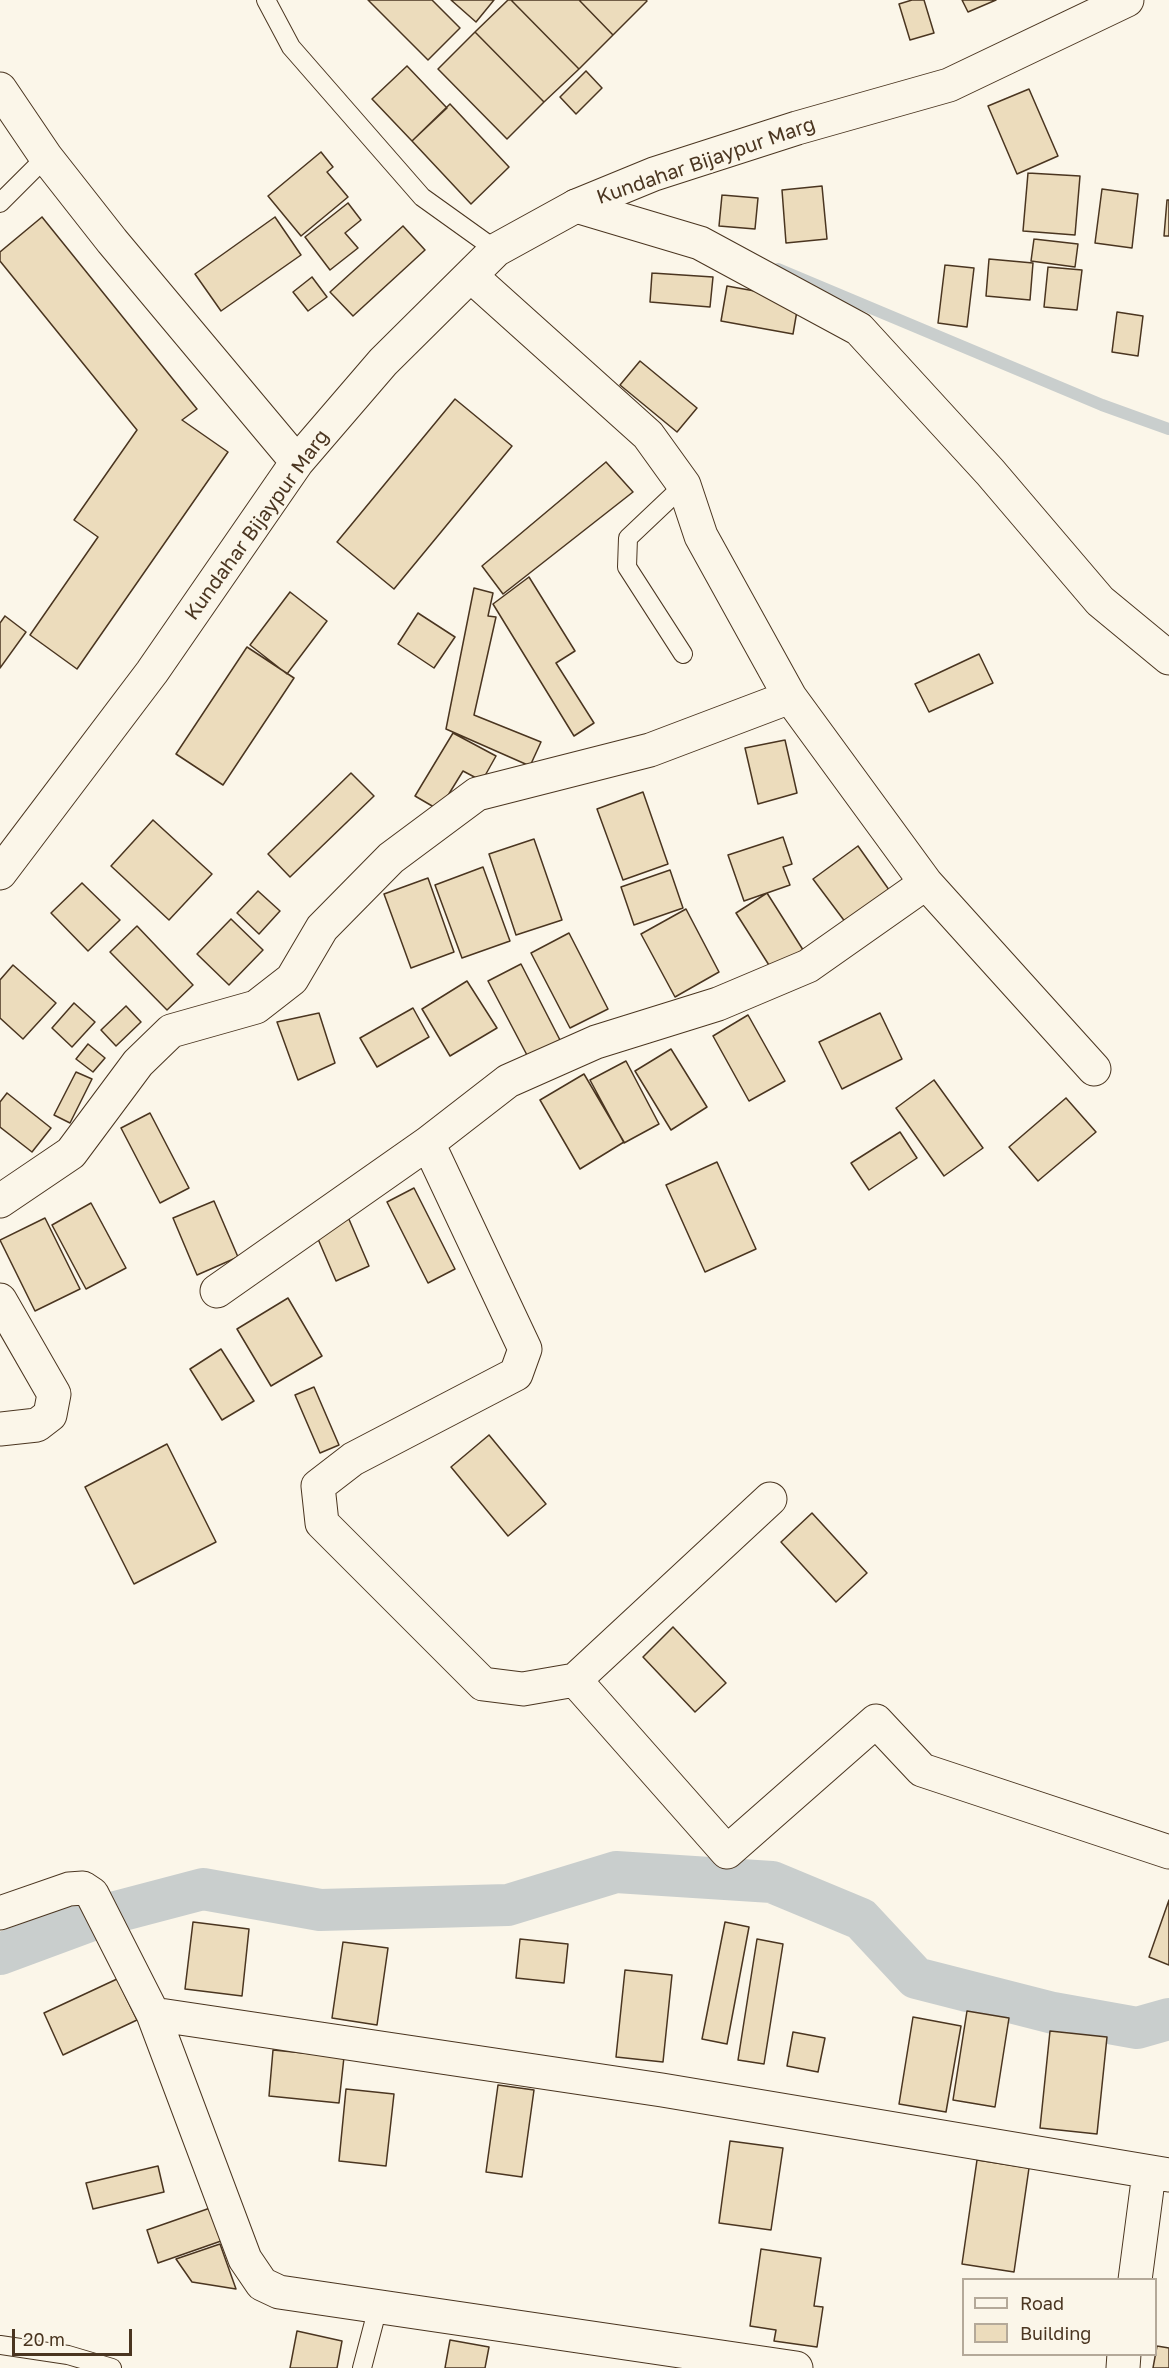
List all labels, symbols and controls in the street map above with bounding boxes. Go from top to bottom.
street label: Kundahar Bijaypur Marg [594,112,818,210]
street label: Kundahar Bijaypur Marg [180,425,334,625]
legend [962,2278,1157,2356]
text: Road [1020,2292,1064,2314]
scale bar [15,2317,135,2355]
text: Building [1020,2322,1091,2344]
text: 20 m [23,2328,65,2350]

